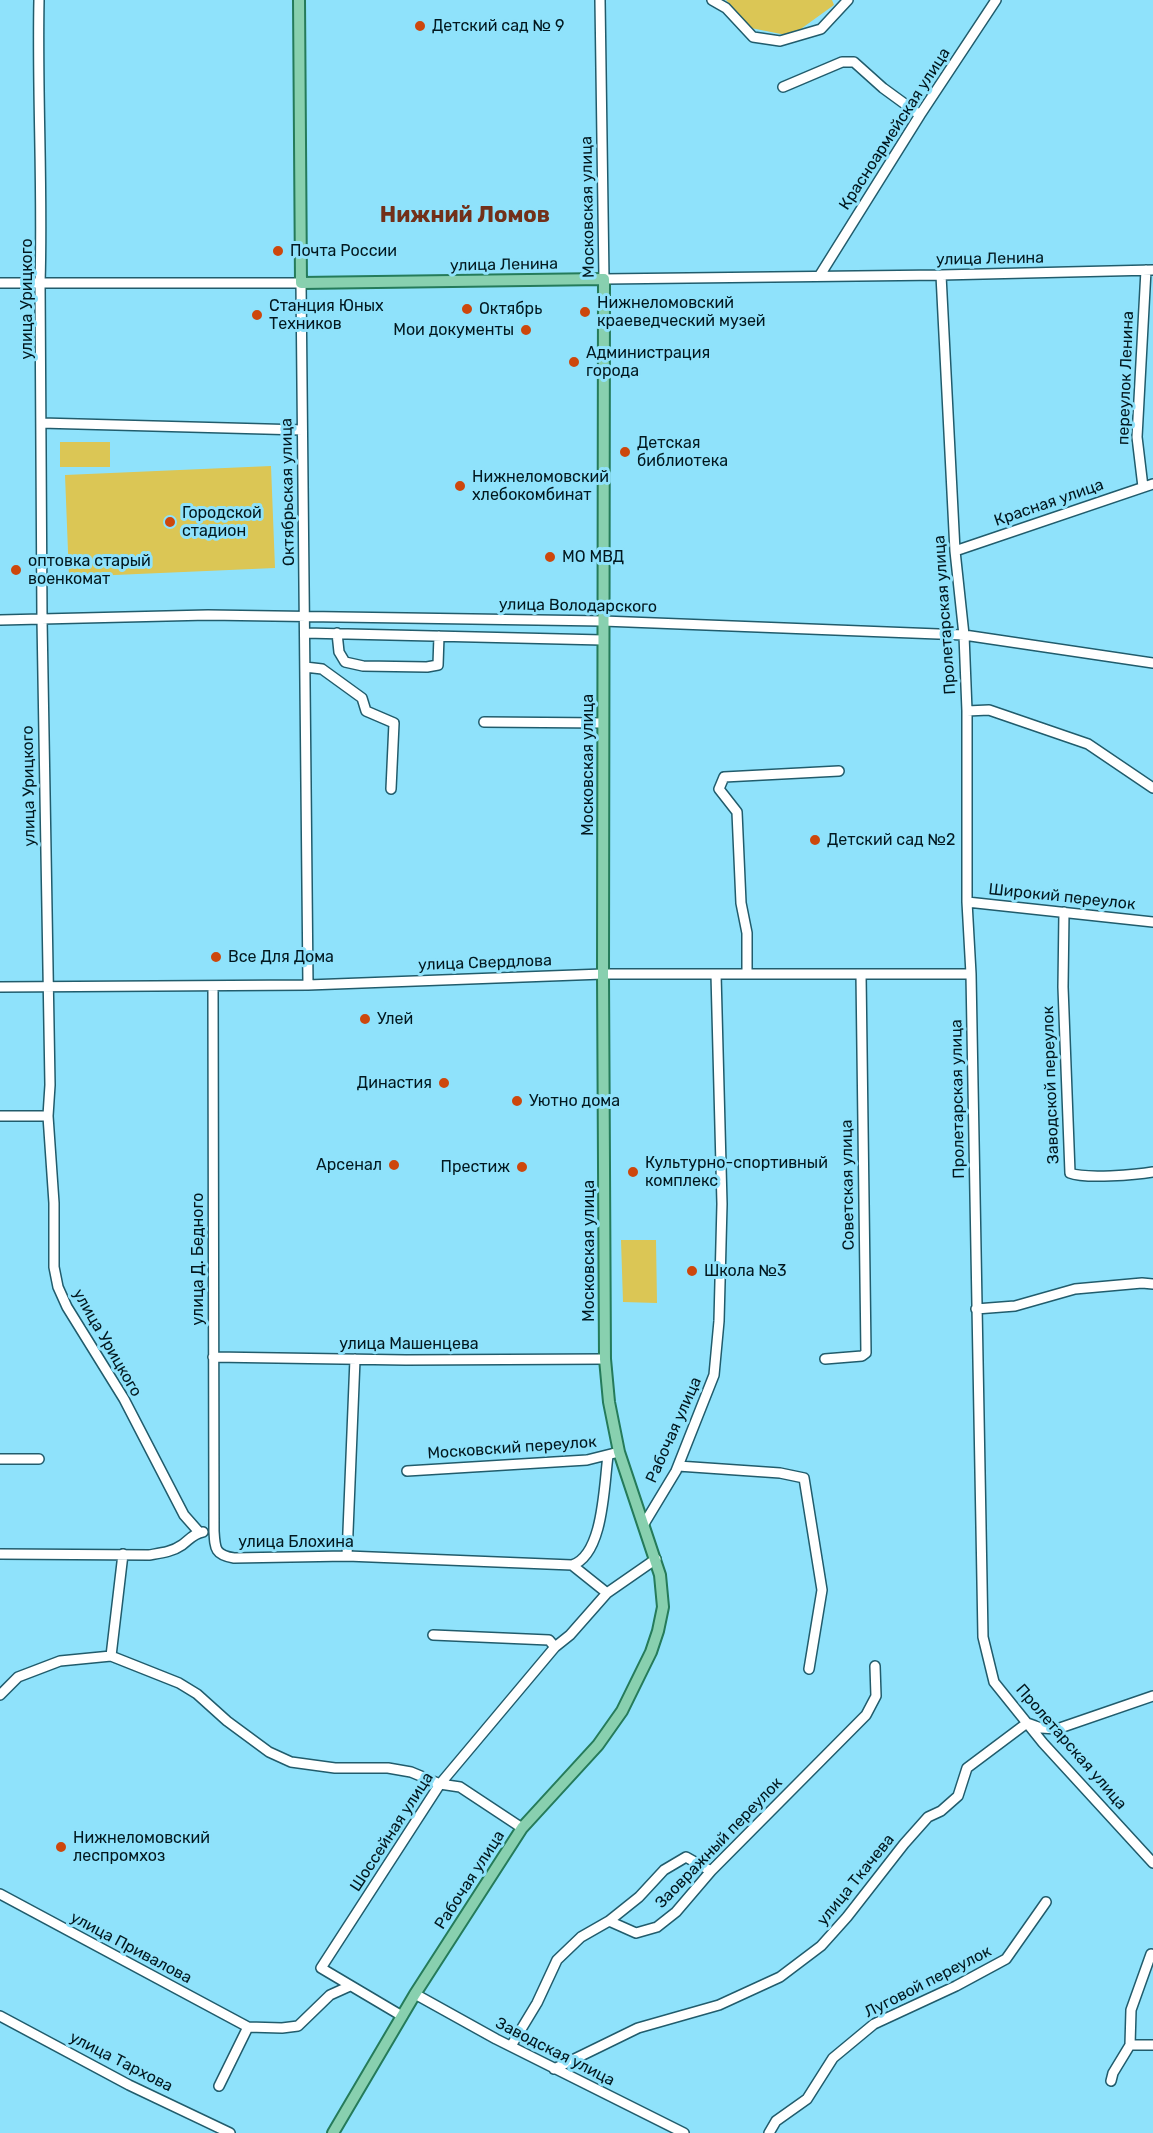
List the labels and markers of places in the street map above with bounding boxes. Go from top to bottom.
place label: Детский сад № 9 [432,16,564,36]
marker: Детский сад № 9 [413,19,427,33]
place label: Почта России [290,241,397,261]
marker: Почта России [271,244,285,258]
place label: Нижнеломовский краеведческий музей [597,293,766,331]
place label: Станция Юных Техников [269,296,384,334]
place label: Октябрь [479,299,542,319]
marker: Октябрь [460,302,474,316]
marker: Нижнеломовский краеведческий музей [578,305,592,319]
marker: Станция Юных Техников [250,308,264,322]
place label: Мои документы [393,320,514,340]
marker: Мои документы [519,323,533,337]
place label: Администрация города [586,343,710,381]
marker: Администрация города [567,355,581,369]
place label: Детская библиотека [637,433,728,471]
marker: Детская библиотека [618,445,632,459]
place label: Нижнеломовский хлебокомбинат [472,467,609,505]
marker: Нижнеломовский хлебокомбинат [453,479,467,493]
place label: Городской стадион [182,503,262,541]
marker: Городской стадион [163,515,177,529]
place label: МО МВД [562,547,624,567]
marker: МО МВД [543,550,557,564]
place label: оптовка старый военкомат [28,551,151,589]
marker: оптовка старый военкомат [9,563,23,577]
place label: Детский сад №2 [827,830,955,850]
marker: Детский сад №2 [808,833,822,847]
place label: Все Для Дома [228,947,334,967]
marker: Все Для Дома [209,950,223,964]
place label: Улей [377,1009,413,1029]
marker: Улей [358,1012,372,1026]
place label: Династия [357,1073,432,1093]
marker: Династия [437,1076,451,1090]
place label: Уютно дома [529,1091,620,1111]
marker: Уютно дома [510,1094,524,1108]
place label: Культурно-спортивный комплекс [645,1153,828,1191]
place label: Арсенал [316,1155,382,1175]
place label: Престиж [441,1157,510,1177]
marker: Арсенал [387,1158,401,1172]
marker: Престиж [515,1160,529,1174]
marker: Культурно-спортивный комплекс [626,1165,640,1179]
place label: Школа №3 [704,1261,787,1281]
marker: Школа №3 [685,1264,699,1278]
place label: Нижнеломовский леспромхоз [73,1828,210,1866]
marker: Нижнеломовский леспромхоз [54,1840,68,1854]

